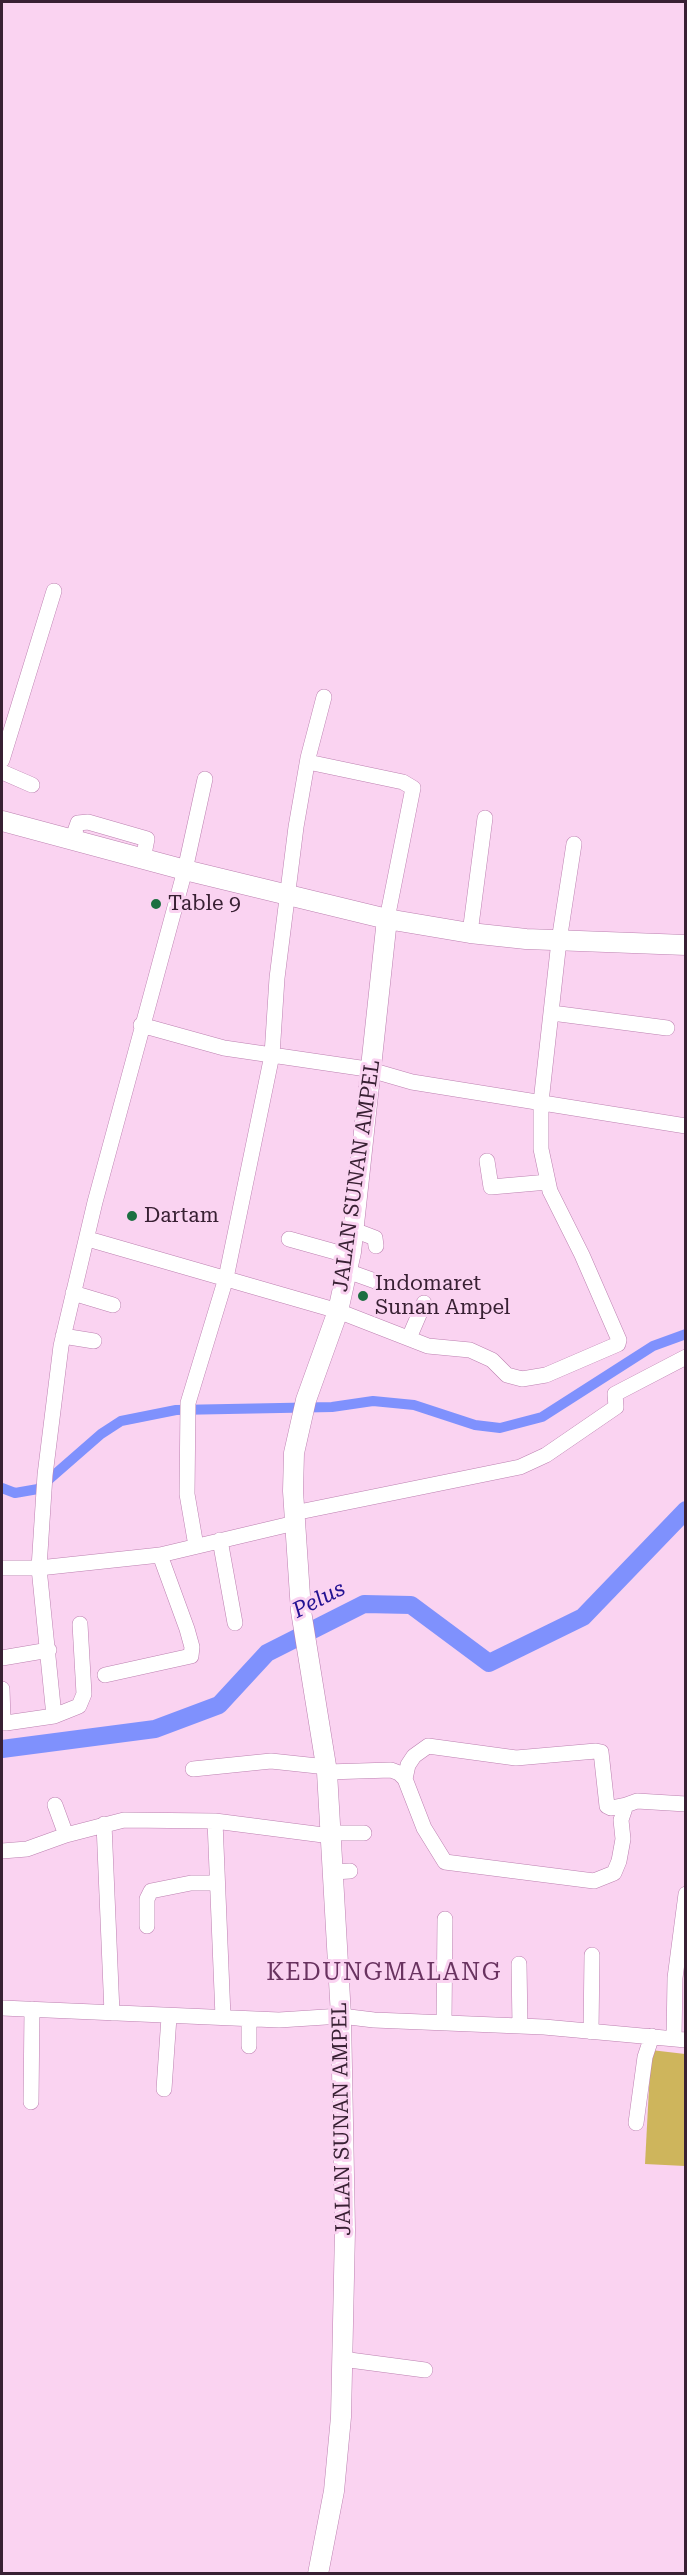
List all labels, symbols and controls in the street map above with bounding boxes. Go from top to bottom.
place label: Table 9 [168,891,241,917]
marker: Table 9 [149,897,163,911]
street label: JALAN SUNAN AMPEL [328,1059,386,1293]
place label: Dartam [144,1203,219,1229]
marker: Dartam [125,1209,139,1223]
place label: Indomaret Sunan Ampel [375,1271,510,1321]
marker: Indomaret Sunan Ampel [356,1289,370,1303]
water label: Pelus [288,1576,350,1624]
district label: KEDUNGMALANG [266,1959,502,1987]
street label: JALAN SUNAN AMPEL [327,2002,357,2236]

